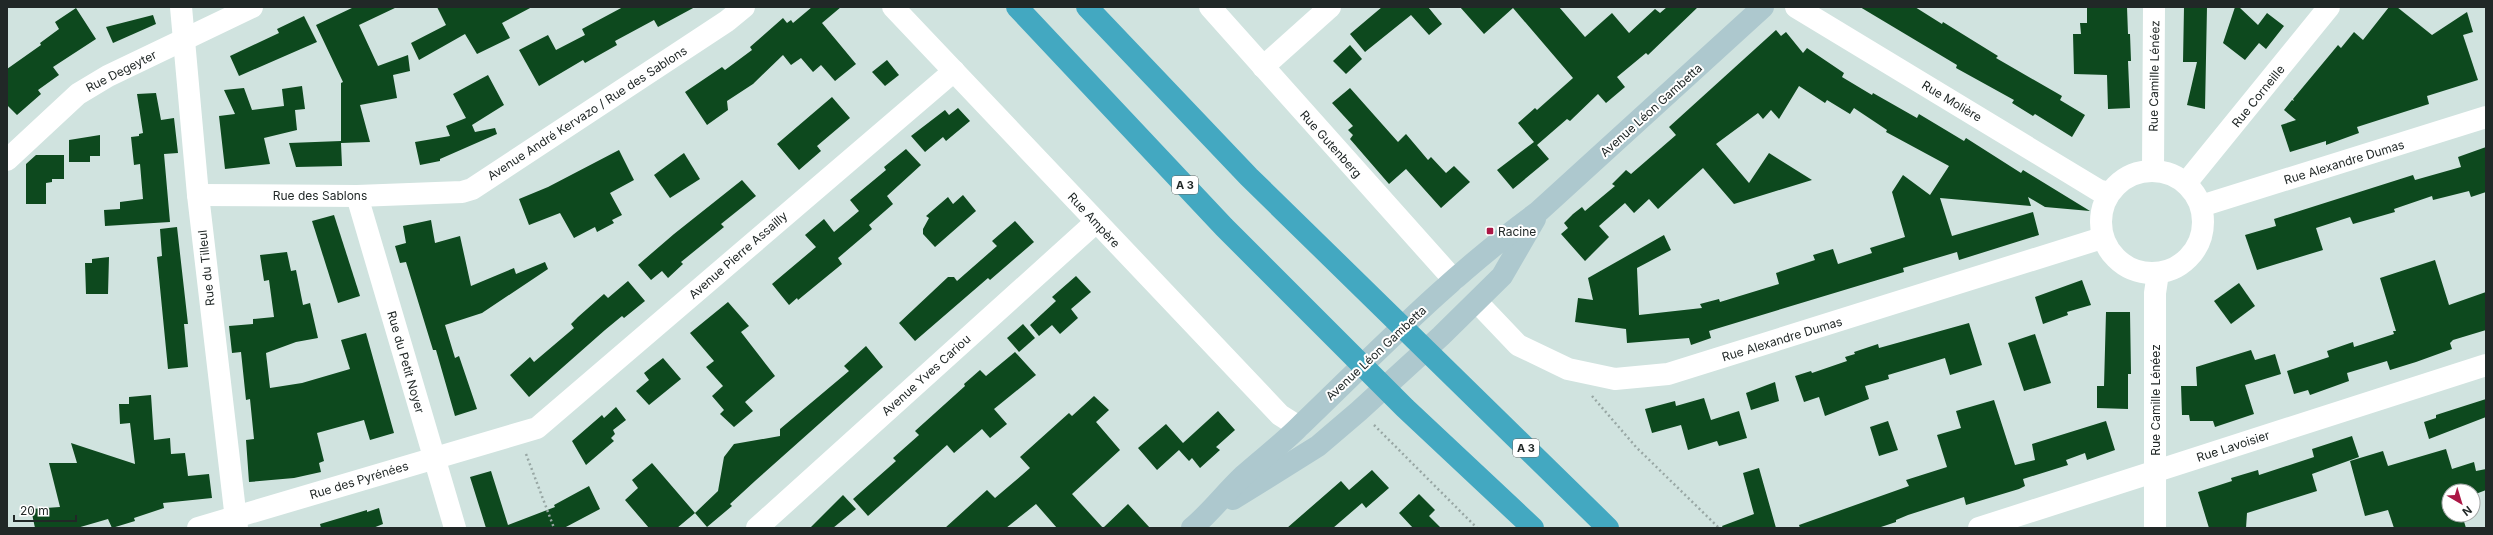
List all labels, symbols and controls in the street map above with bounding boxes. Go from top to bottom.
street label: Rue Camille Lénéez [2146,20,2162,132]
street label: Avenue André Kervazo / Rue des Sablons [484,43,690,183]
street label: Rue Degeyter [83,47,159,95]
street label: Avenue Léon Gambetta [1597,60,1705,160]
street label: Rue Corneille [2228,62,2288,130]
street label: Rue Molière [1919,77,1985,125]
street label: Rue Gutenberg [1297,107,1365,181]
street label: Rue Alexandre Dumas [2282,137,2406,187]
road number: A 3 [1172,176,1198,194]
street label: Rue des Sablons [273,188,367,203]
street label: Rue Ampère [1065,189,1123,251]
street label: Avenue Pierre Assailly [686,208,791,302]
place label: Racine [1498,224,1536,239]
marker: Racine [1485,226,1495,236]
street label: Rue du Tilleul [195,229,217,307]
street label: Avenue Léon Gambetta [1323,303,1429,403]
street label: Rue du Petit Noyer [384,309,428,415]
street label: Rue Alexandre Dumas [1720,314,1844,364]
street label: Avenue Yves Cariou [879,331,973,419]
street label: Rue Camille Lénéez [2148,344,2163,456]
street label: Rue Lavoisier [2195,427,2272,465]
road number: A 3 [1513,439,1539,457]
street label: Rue des Pyrénées [308,458,410,502]
north arrow [2441,483,2481,523]
scale bar [14,497,76,523]
text: 20 m [20,503,49,518]
text: N [2460,503,2475,519]

